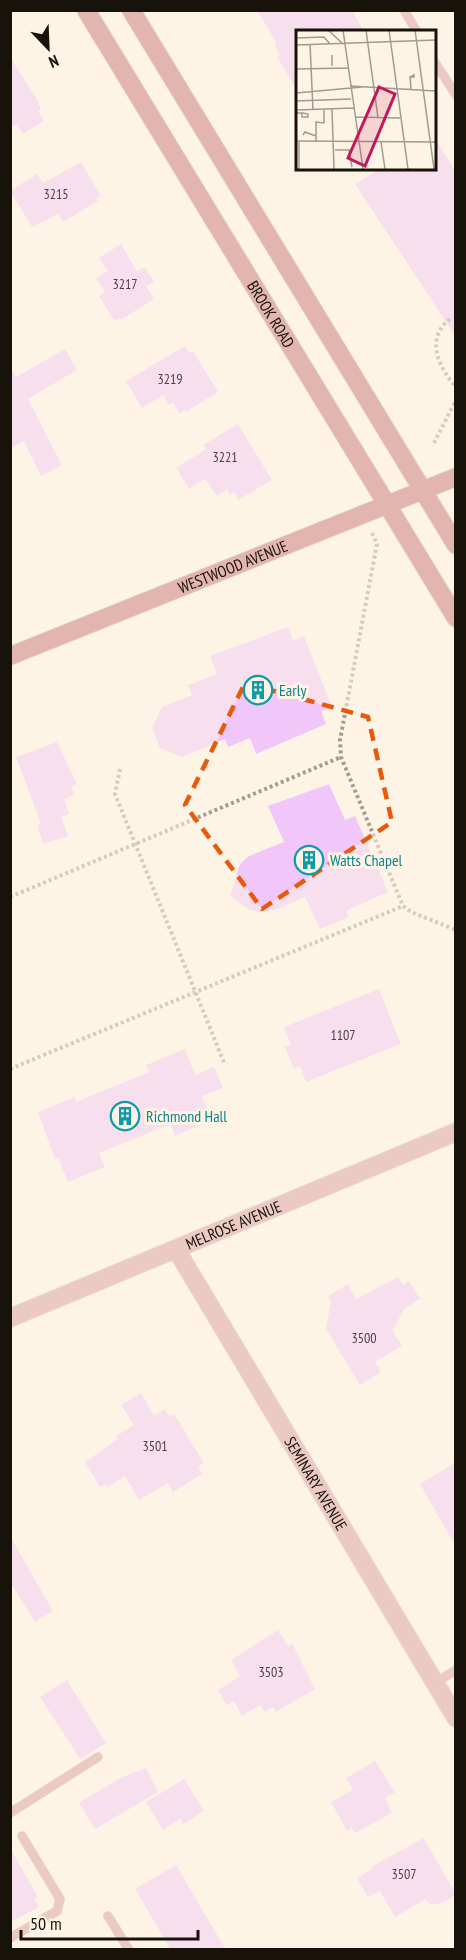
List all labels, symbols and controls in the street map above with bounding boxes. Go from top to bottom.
north arrow [18,18,78,78]
inset map [296,30,436,170]
text: N [46,51,62,73]
house number: 3215 [43,185,69,203]
house number: 3217 [112,275,138,293]
street label: BROOK ROAD [243,277,299,351]
house number: 3219 [157,370,183,388]
house number: 3221 [212,448,238,466]
street label: WESTWOOD AVENUE [175,536,290,598]
building icon: Early [242,674,274,706]
place label: Early [279,680,306,700]
building icon: Watts Chapel [293,844,325,876]
place label: Watts Chapel [330,850,403,870]
house number: 1107 [330,1026,356,1044]
building icon: Richmond Hall [109,1100,141,1132]
place label: Richmond Hall [146,1106,227,1126]
street label: MELROSE AVENUE [183,1196,284,1254]
house number: 3500 [351,1329,377,1347]
street label: SEMINARY AVENUE [280,1433,352,1534]
house number: 3501 [142,1437,168,1455]
house number: 3503 [258,1663,284,1681]
house number: 3507 [391,1865,417,1883]
scale bar [21,1903,198,1941]
text: 50 m [30,1912,62,1935]

